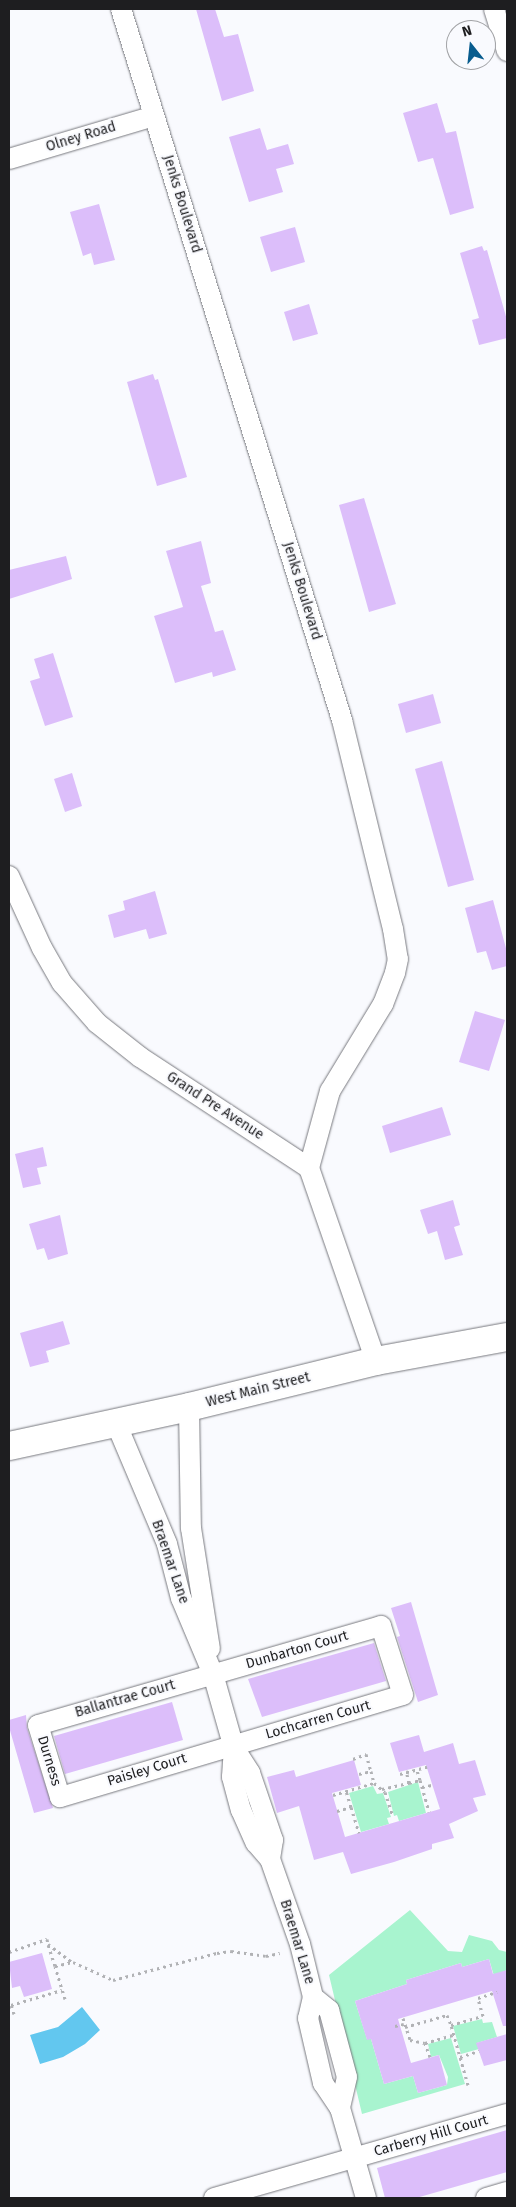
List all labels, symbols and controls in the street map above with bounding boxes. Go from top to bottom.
north arrow [446,20,496,70]
text: N [460,22,474,41]
street label: Olney Road [44,118,118,156]
street label: Jenks Boulevard [159,153,205,255]
street label: Jenks Boulevard [279,540,325,642]
street label: Grand Pre Avenue [163,1068,267,1144]
street label: West Main Street [204,1369,312,1411]
street label: Braemar Lane [148,1518,192,1606]
street label: Dunbarton Court [244,1627,350,1673]
street label: Ballantrae Court [73,1677,177,1721]
street label: Lochcarren Court [264,1697,372,1743]
street label: Durness [33,1734,65,1788]
street label: Paisley Court [105,1750,189,1790]
street label: Braemar Lane [276,1898,318,1986]
street label: Carberry Hill Court [372,2112,490,2160]

